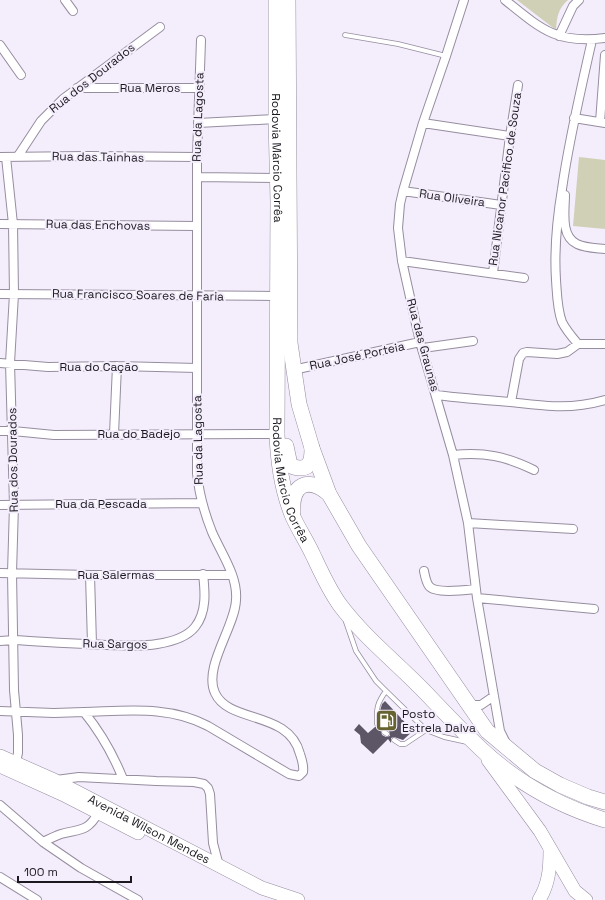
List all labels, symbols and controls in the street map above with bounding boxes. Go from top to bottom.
street label: Rua dos Dourados [46,39,138,117]
street label: Rua da Lagosta [188,72,208,162]
street label: Rua Meros [120,80,180,96]
street label: Rua Nicanor Pacifico de Souza [485,91,525,267]
street label: Rodovia Márcio Corrêa [268,93,286,223]
street label: Rua das Tainhas [52,148,144,166]
street label: Rua Oliveira [418,185,486,211]
street label: Rua das Enchovas [46,216,150,234]
street label: Rua Francisco Soares de Faria [52,285,224,305]
street label: Rua das Graunas [403,297,443,393]
street label: Rua José Porteia [308,338,406,374]
street label: Rua do Cação [60,359,138,375]
street label: Rua da Lagosta [189,395,207,485]
street label: Rua dos Dourados [4,408,22,512]
street label: Rodovia Márcio Corrêa [269,417,313,546]
street label: Rua do Badejo [97,426,181,442]
street label: Rua da Pescada [55,496,147,512]
street label: Rua Salermas [77,567,155,583]
street label: Rua Sargos [82,635,148,653]
place label: Posto Estrela Dalva [402,706,476,736]
fuel station icon: Posto Estrela Dalva [373,708,399,734]
street label: Avenida Wilson Mendes [85,791,213,868]
scale bar [18,858,131,884]
text: 100 m [24,864,58,880]

